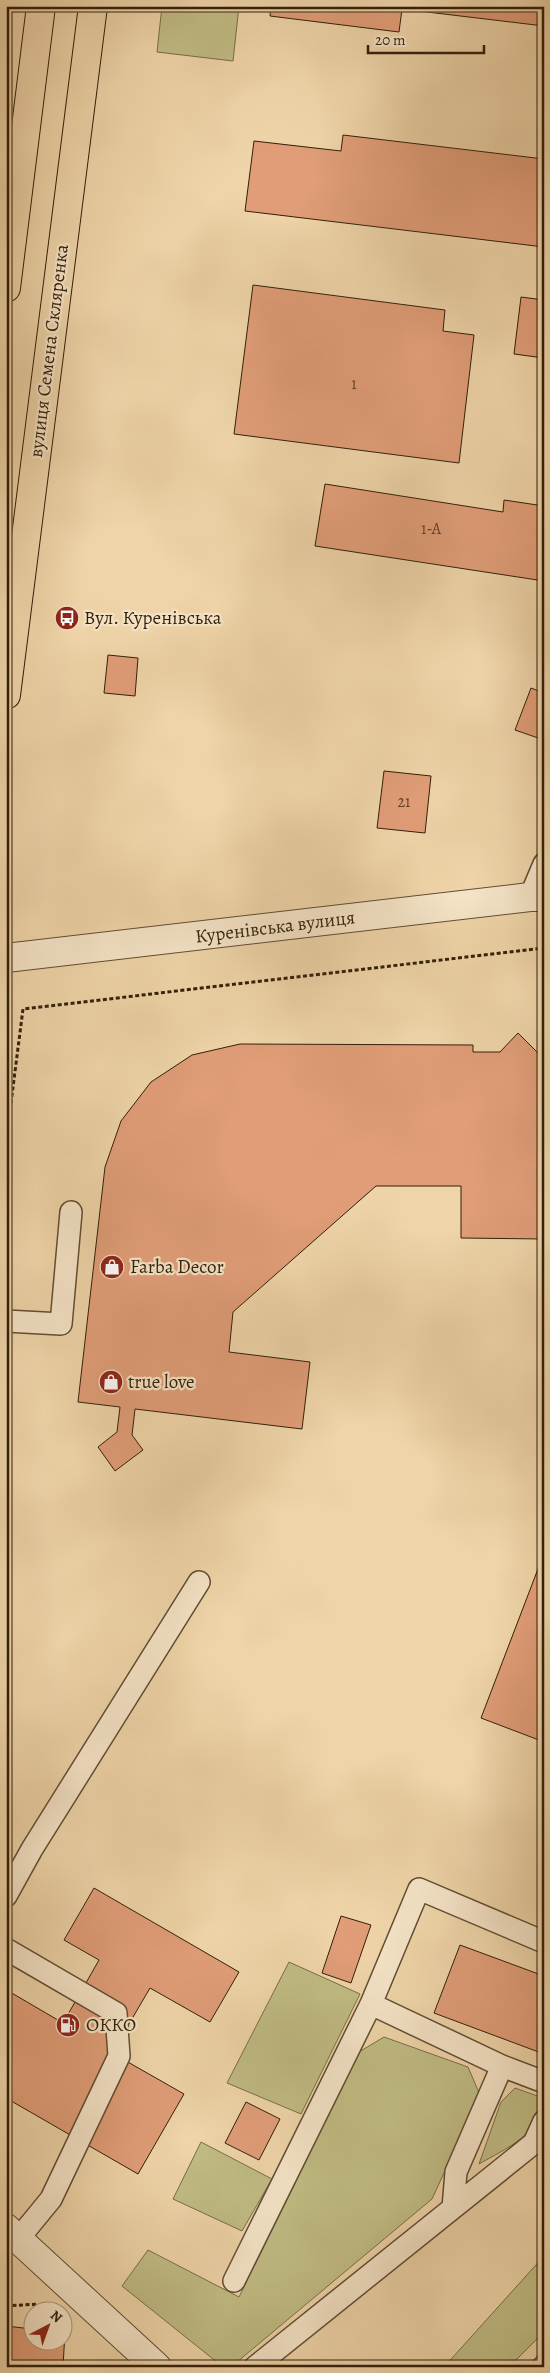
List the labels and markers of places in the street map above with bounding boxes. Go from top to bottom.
bus stop icon: Вул. Куренівська [54,605,80,631]
place label: Вул. Куренівська [84,605,222,631]
shop icon: Farba Decor [99,1254,125,1280]
place label: Farba Decor [130,1254,224,1280]
shop icon: true love [98,1369,124,1395]
place label: true love [128,1369,195,1395]
fuel station icon: ОККО [55,2012,81,2038]
place label: ОККО [86,2012,136,2038]

